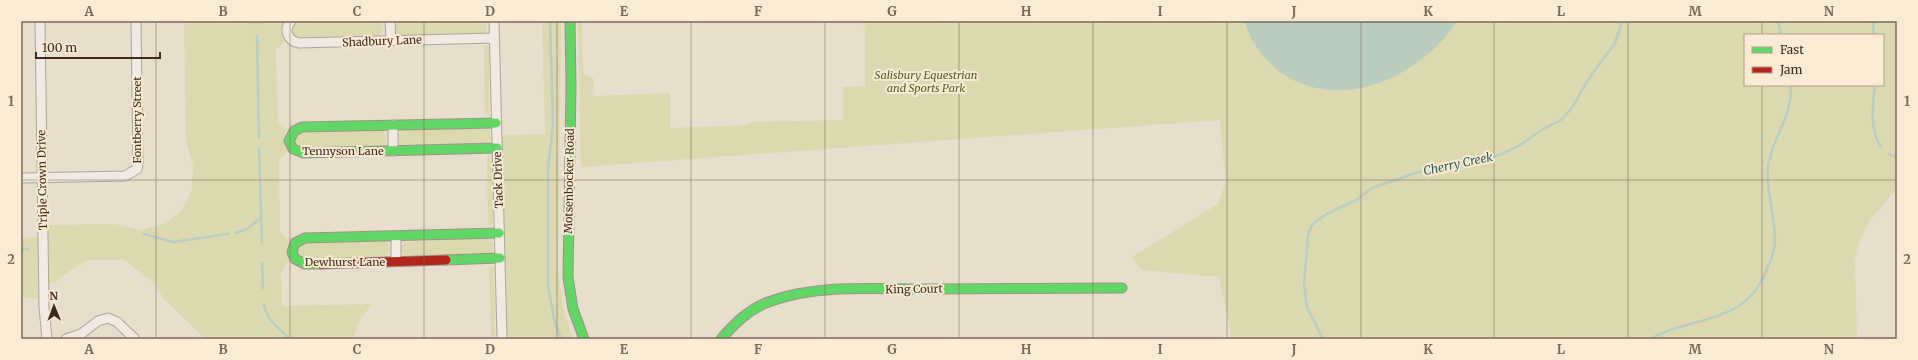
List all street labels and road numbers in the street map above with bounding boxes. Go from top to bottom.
street label: Shadbury Lane [342,33,422,49]
street label: Fontberry Street [130,76,144,164]
street label: Motsenbocker Road [561,128,577,234]
street label: Triple Crown Drive [34,129,50,230]
street label: Tennyson Lane [302,144,384,158]
street label: Tack Drive [490,151,506,209]
street label: Dewhurst Lane [305,255,386,269]
street label: King Court [885,281,944,297]

